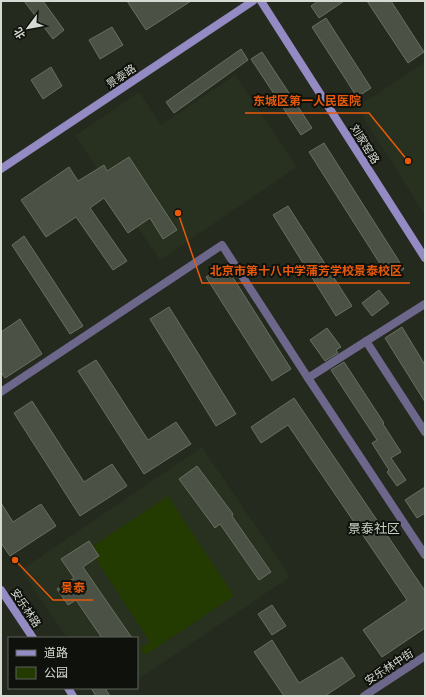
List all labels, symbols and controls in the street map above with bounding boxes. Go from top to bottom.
north arrow [8,8,48,48]
text: 北 [12,25,28,41]
street label: 景泰路 [104,62,139,91]
callout: 东城区第一人民医院 [245,89,369,113]
text: 东城区第一人民医院 [253,94,361,108]
street label: 刘家窑路 [347,122,382,166]
callout: 北京市第十八中学蒲芳学校景泰校区 [202,259,410,283]
text: 北京市第十八中学蒲芳学校景泰校区 [210,264,402,278]
district label: 景泰社区 [348,521,400,536]
callout: 景泰 [53,576,93,600]
text: 景泰 [61,581,86,595]
street label: 安乐林路 [8,586,43,630]
legend [8,637,138,689]
text: 道路 [44,646,68,660]
street label: 安乐林中街 [363,647,416,688]
text: 公园 [44,666,68,680]

